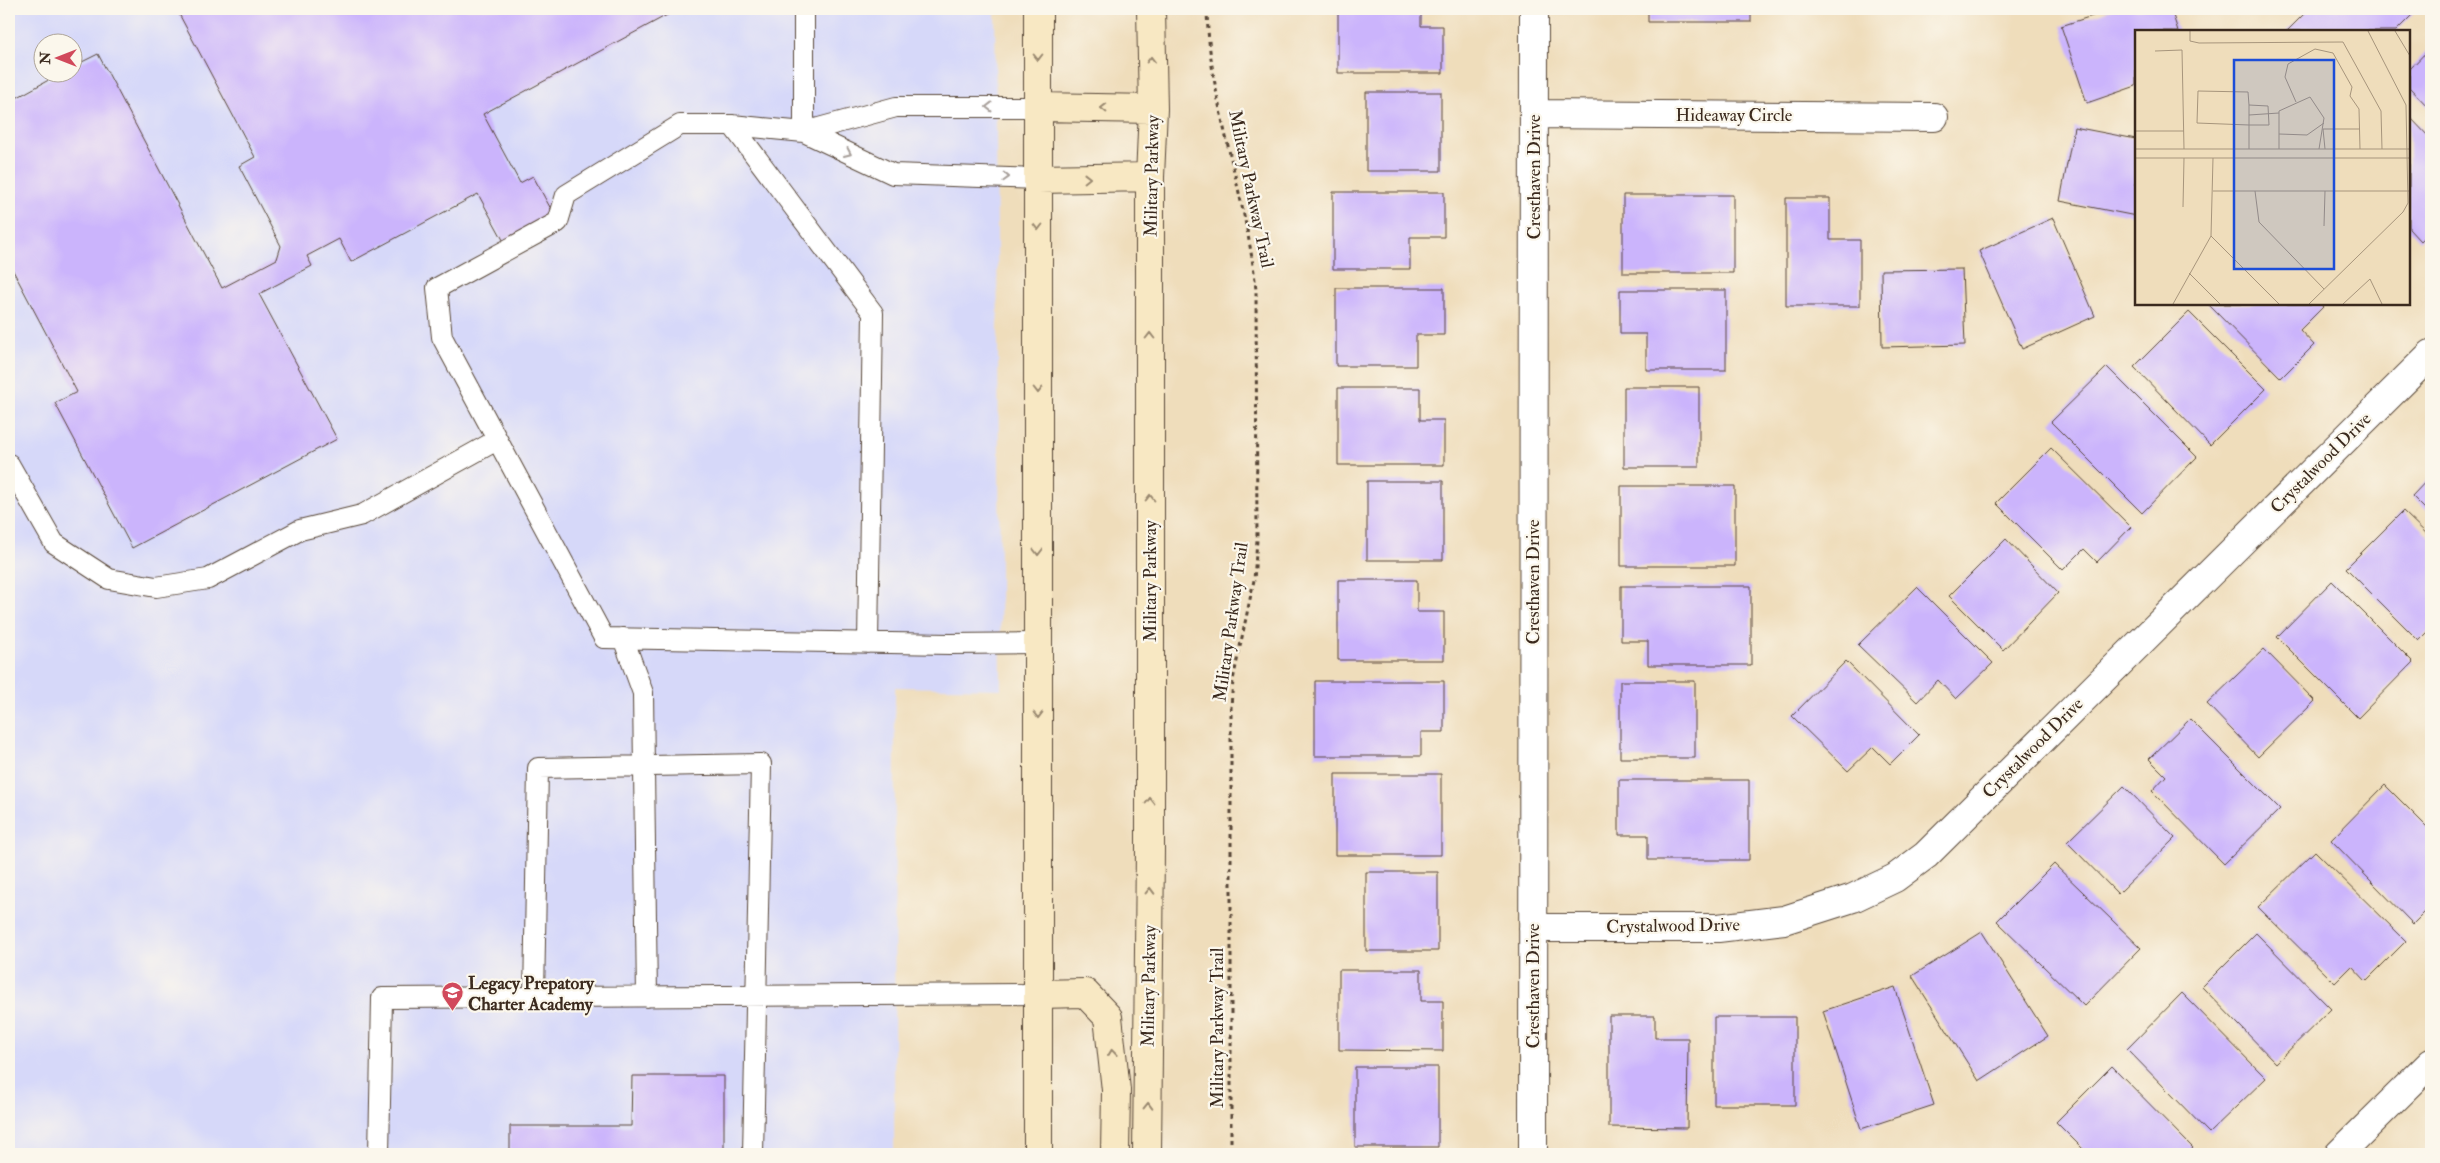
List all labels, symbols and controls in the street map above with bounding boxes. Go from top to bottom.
inset map [2135,30,2410,305]
north arrow [32,32,82,82]
text: N [37,51,54,65]
one-way arrow [1033,54,1043,62]
one-way arrow [1146,56,1156,64]
one-way arrow [985,102,993,112]
one-way arrow [1100,103,1108,113]
street label: Hideaway Circle [1676,104,1793,127]
street label: Military Parkway Trail [1223,108,1279,270]
street label: Military Parkway [1139,114,1165,237]
street label: Cresthaven Drive [1523,114,1546,240]
one-way arrow [843,147,852,157]
one-way arrow [1002,172,1010,183]
one-way arrow [1084,173,1091,183]
one-way arrow [1033,224,1043,232]
one-way arrow [1145,331,1155,339]
one-way arrow [1033,386,1043,394]
street label: Crystalwood Drive [2266,407,2377,518]
one-way arrow [1145,494,1155,502]
street label: Military Parkway [1139,519,1162,642]
street label: Cresthaven Drive [1522,519,1545,645]
street label: Military Parkway Trail [1208,540,1254,703]
one-way arrow [1033,549,1043,557]
street label: Crystalwood Drive [1978,692,2089,803]
one-way arrow [1033,712,1043,719]
one-way arrow [1145,796,1155,804]
one-way arrow [1145,886,1155,894]
street label: Crystalwood Drive [1606,913,1741,939]
street label: Cresthaven Drive [1522,923,1545,1049]
street label: Military Parkway [1136,924,1162,1047]
street label: Military Parkway Trail [1206,947,1229,1108]
place label: Legacy Prepatory Charter Academy [468,972,595,1016]
school or university icon: Legacy Prepatory Charter Academy [440,981,464,1012]
one-way arrow [1107,1049,1118,1057]
one-way arrow [1143,1101,1153,1109]

